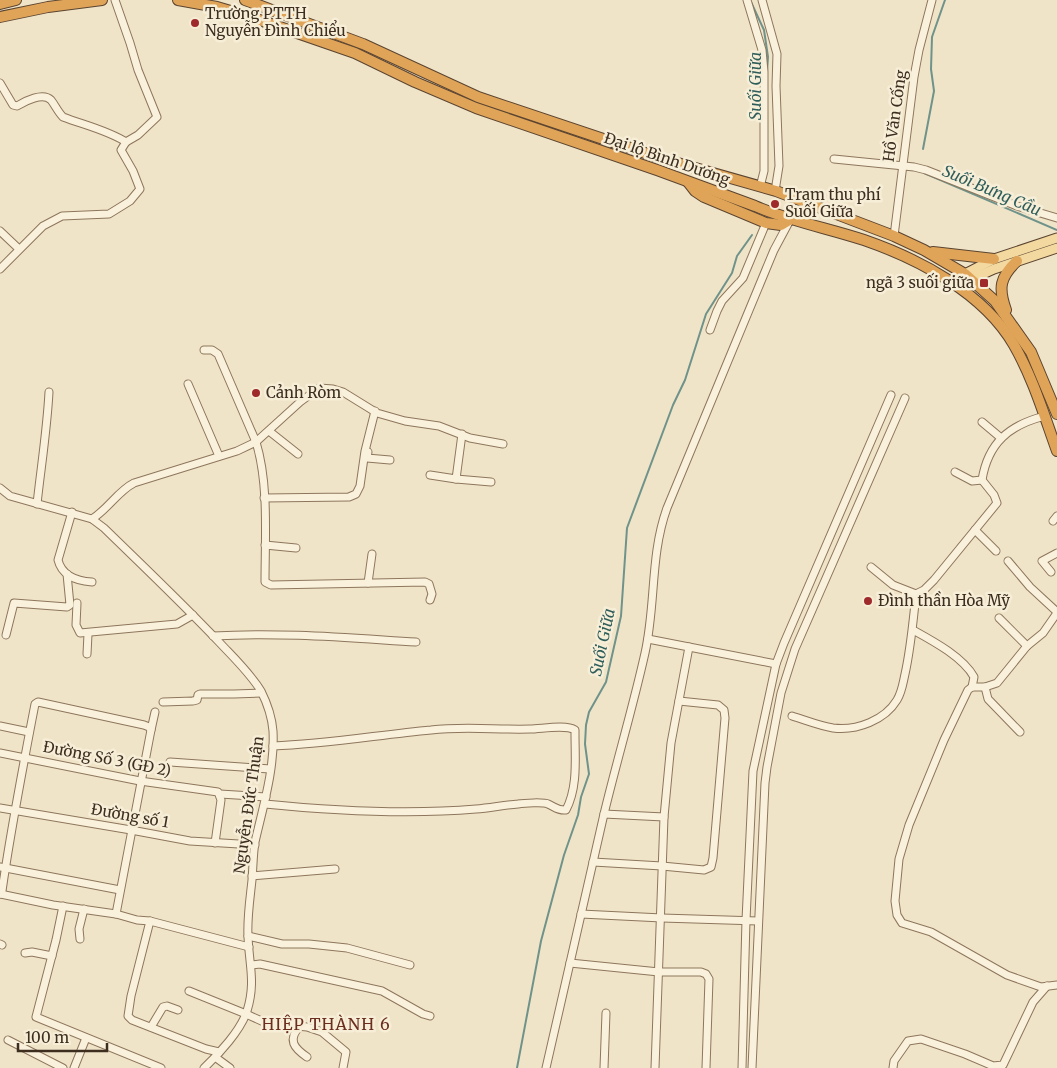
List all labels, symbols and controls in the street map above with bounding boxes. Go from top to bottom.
place label: Trường PTTH Nguyễn Đình Chiểu [205,4,346,40]
marker: Trường PTTH Nguyễn Đình Chiểu [189,17,201,29]
water label: Suối Giữa [745,52,765,120]
street label: Hồ Văn Cống [878,69,910,163]
street label: Đại lộ Bình Dương [602,128,733,189]
water label: Suối Bưng Cầu [940,160,1044,220]
place label: Trạm thu phí Suối Giữa [785,185,882,221]
marker: Trạm thu phí Suối Giữa [769,198,781,210]
place label: ngã 3 suối giữa [866,272,974,292]
marker: ngã 3 suối giữa [978,277,990,289]
place label: Cảnh Ròm [266,383,341,402]
marker: Cảnh Ròm [250,387,262,399]
place label: Đình thần Hòa Mỹ [878,590,1010,610]
marker: Đình thần Hòa Mỹ [862,595,874,607]
water label: Suối Giữa [585,606,619,678]
street label: Nguyễn Đức Thuận [228,735,268,875]
street label: Đường Số 3 (GĐ 2) [41,736,173,780]
street label: Đường số 1 [90,798,171,832]
district label: HIỆP THÀNH 6 [261,1014,391,1034]
scale bar [18,1020,106,1052]
text: 100 m [25,1028,69,1047]

